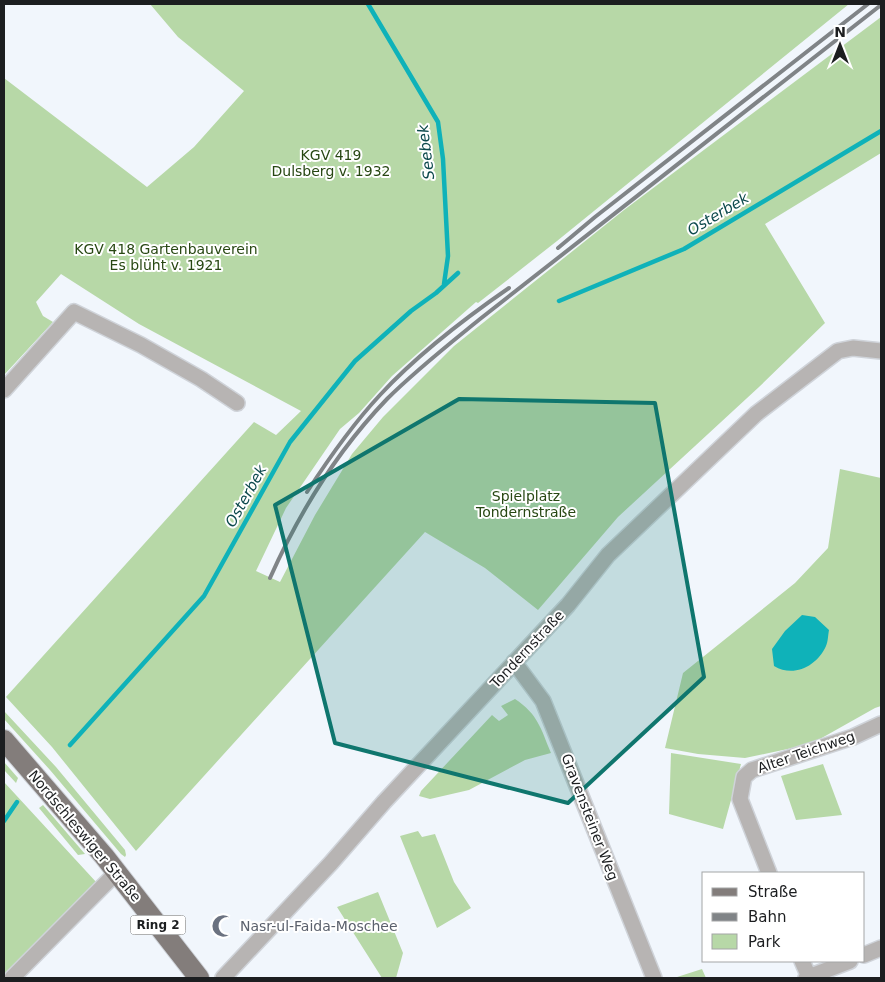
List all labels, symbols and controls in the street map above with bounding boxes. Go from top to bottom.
north arrow [815,20,865,70]
text: N [834,24,846,40]
water label: Seebek [414,122,438,181]
park label: KGV 419 Dulsberg v. 1932 [272,147,390,179]
water label: Osterbek [684,188,753,239]
park label: KGV 418 Gartenbauverein Es blüht v. 1921 [74,241,258,273]
water label: Osterbek [222,461,271,530]
park label: Spielplatz Tondernstraße [475,488,576,520]
street label: Tondernstraße [486,607,567,692]
street label: Alter Teichweg [755,728,857,776]
street label: Gravensteiner Weg [558,751,622,883]
street label: Nordschleswiger Straße [25,767,145,905]
legend [702,872,865,962]
text: Straße [748,883,797,901]
text: Bahn [748,908,787,926]
mosque icon: Nasr-ul-Faida-Moschee [210,913,236,939]
road number: Ring 2 [130,916,186,934]
place label: Nasr-ul-Faida-Moschee [240,918,398,934]
text: Park [748,933,781,951]

